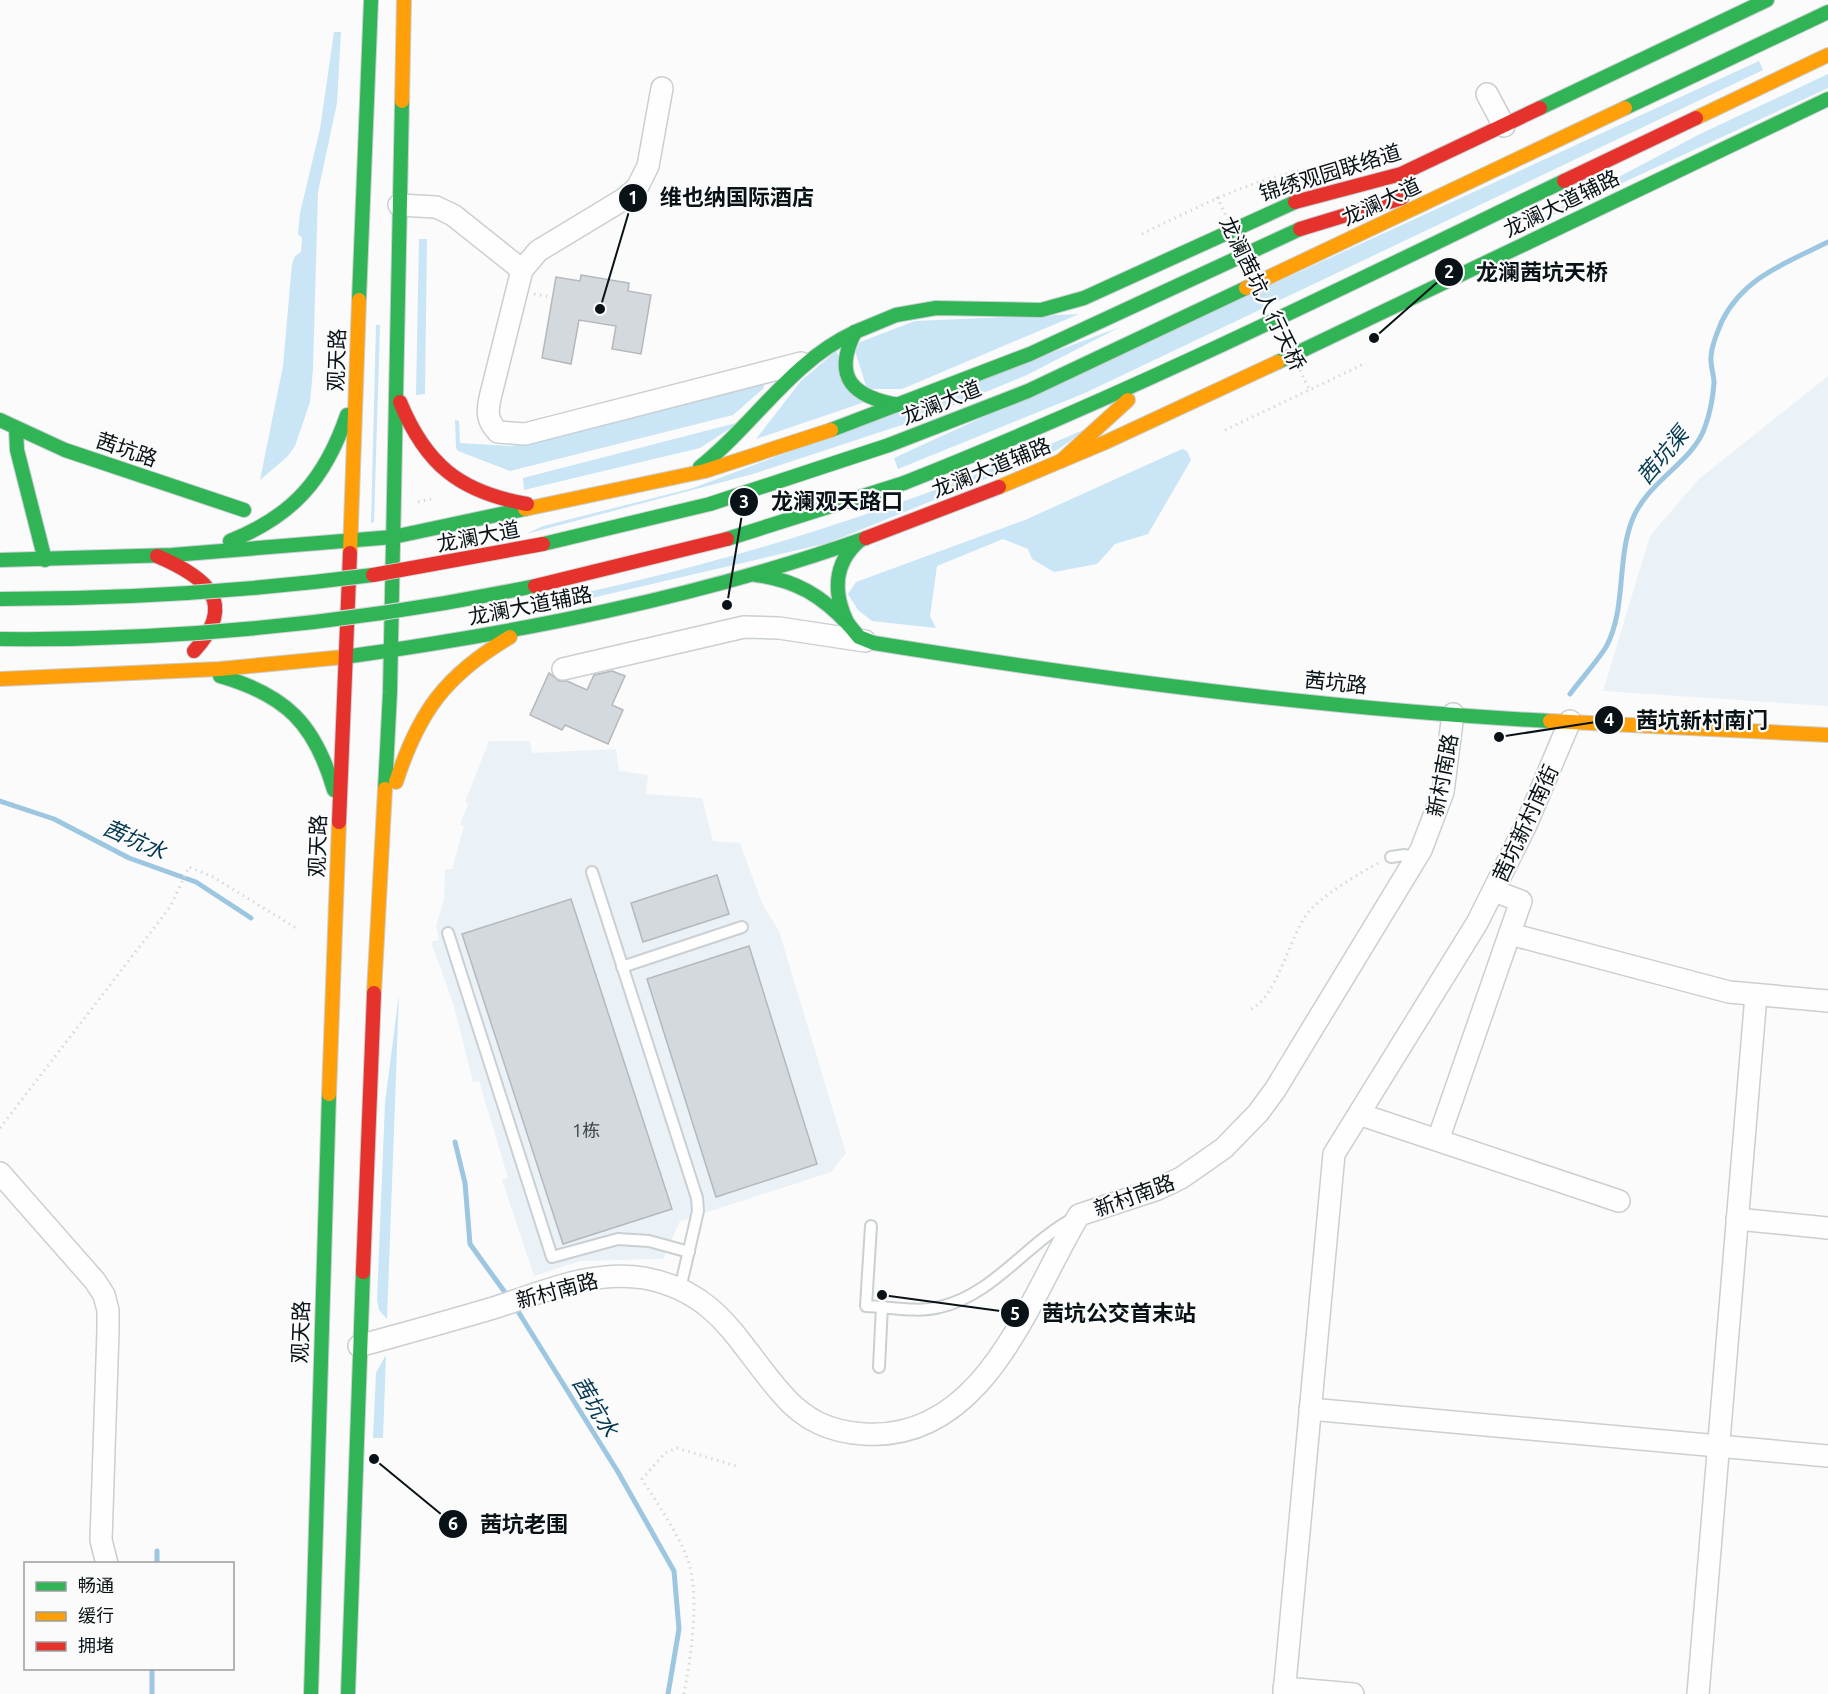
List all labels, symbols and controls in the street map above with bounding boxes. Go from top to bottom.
street label: 锦绣观园联络道 [1256,139,1404,205]
street label: 龙澜大道辅路 [1499,165,1623,241]
street label: 龙澜大道 [1338,172,1424,230]
callout: 维也纳国际酒店 [618,178,826,218]
text: 维也纳国际酒店 [660,184,814,209]
text: 1 [628,187,638,207]
street label: 龙澜茜坑人行天桥 [1215,212,1311,374]
callout: 龙澜茜坑天桥 [1434,252,1620,292]
text: 龙澜茜坑天桥 [1476,259,1608,284]
text: 2 [1444,261,1454,281]
street label: 观天路 [323,328,349,392]
street label: 龙澜大道 [898,375,984,429]
water label: 茜坑渠 [1631,419,1695,488]
street label: 茜坑路 [93,427,161,471]
street label: 龙澜大道辅路 [928,432,1054,502]
callout: 龙澜观天路口 [729,482,915,522]
text: 龙澜观天路口 [771,488,903,513]
text: 3 [739,491,749,511]
street label: 龙澜大道 [434,516,522,556]
street label: 龙澜大道辅路 [466,581,594,629]
street label: 茜坑路 [1303,667,1369,697]
callout: 茜坑新村南门 [1594,700,1780,740]
text: 茜坑新村南门 [1636,707,1768,732]
text: 4 [1604,709,1614,729]
street label: 新村南路 [1422,731,1462,819]
street label: 茜坑新村南街 [1487,761,1563,885]
water label: 茜坑水 [100,814,171,864]
street label: 观天路 [304,814,330,878]
house number: 1栋 [572,1120,600,1140]
street label: 新村南路 [1090,1169,1178,1221]
street label: 新村南路 [513,1268,601,1312]
callout: 茜坑公交首末站 [1000,1293,1208,1333]
street label: 观天路 [287,1300,313,1364]
text: 茜坑公交首末站 [1042,1300,1196,1325]
text: 5 [1010,1303,1020,1323]
water label: 茜坑水 [568,1371,624,1442]
callout: 茜坑老围 [438,1504,580,1544]
text: 茜坑老围 [480,1511,568,1536]
text: 6 [448,1513,458,1533]
legend [24,1562,234,1670]
text: 畅通 [78,1575,114,1595]
text: 缓行 [78,1605,114,1625]
text: 拥堵 [78,1635,114,1655]

